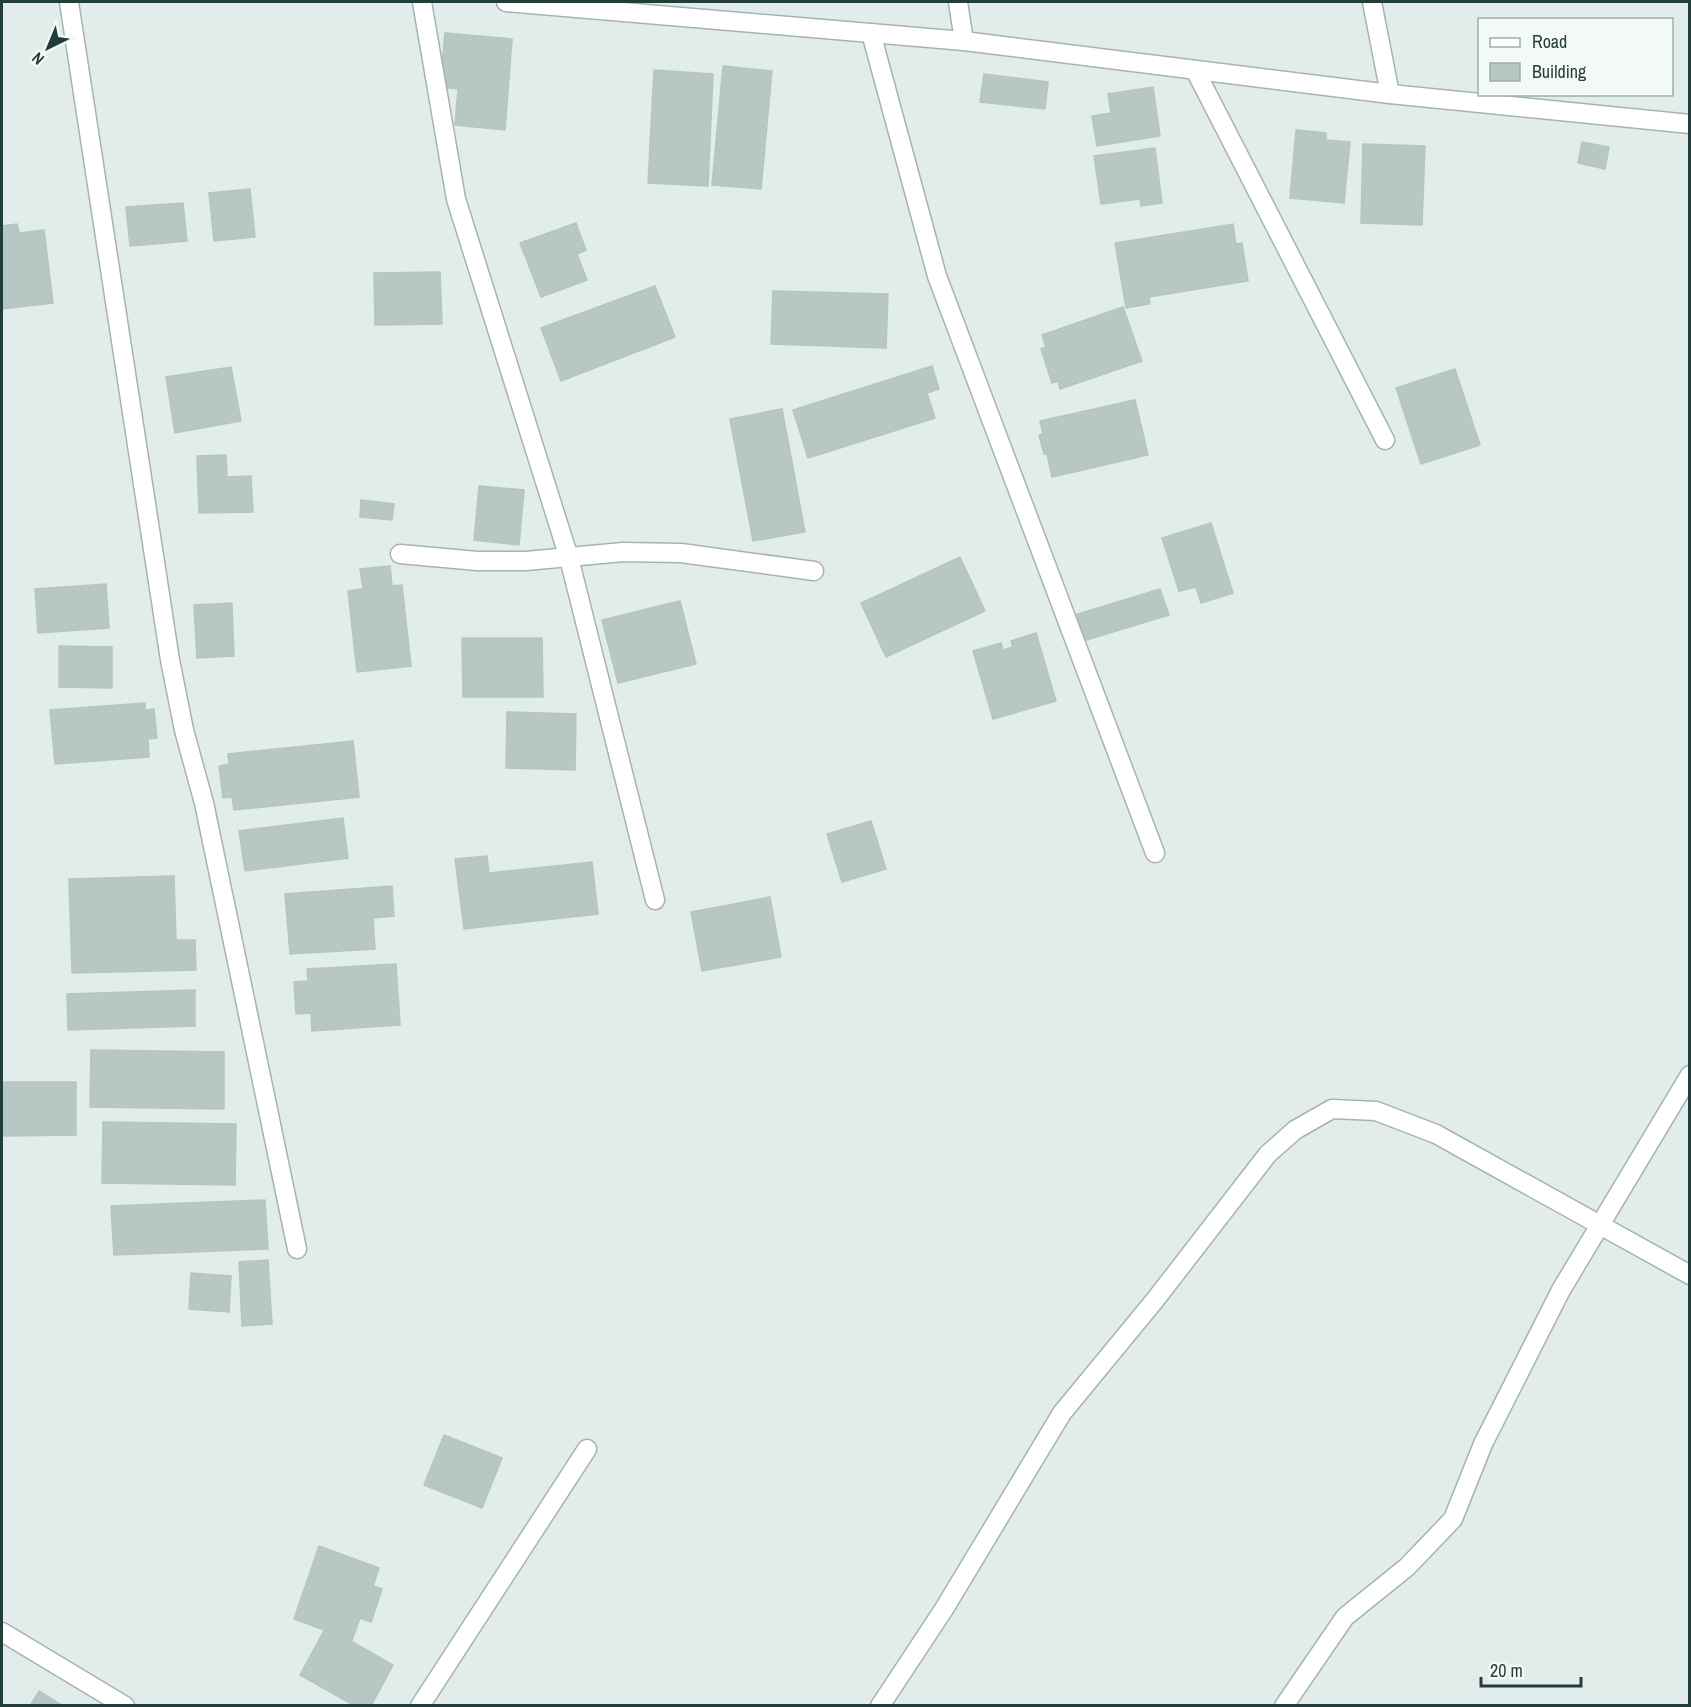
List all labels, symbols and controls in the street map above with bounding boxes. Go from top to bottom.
north arrow [18,18,78,78]
legend [1478,18,1673,96]
text: Road [1532,29,1567,54]
text: N [27,48,49,70]
text: Building [1532,59,1587,84]
scale bar [1481,1650,1582,1688]
text: 20 m [1490,1658,1523,1683]

